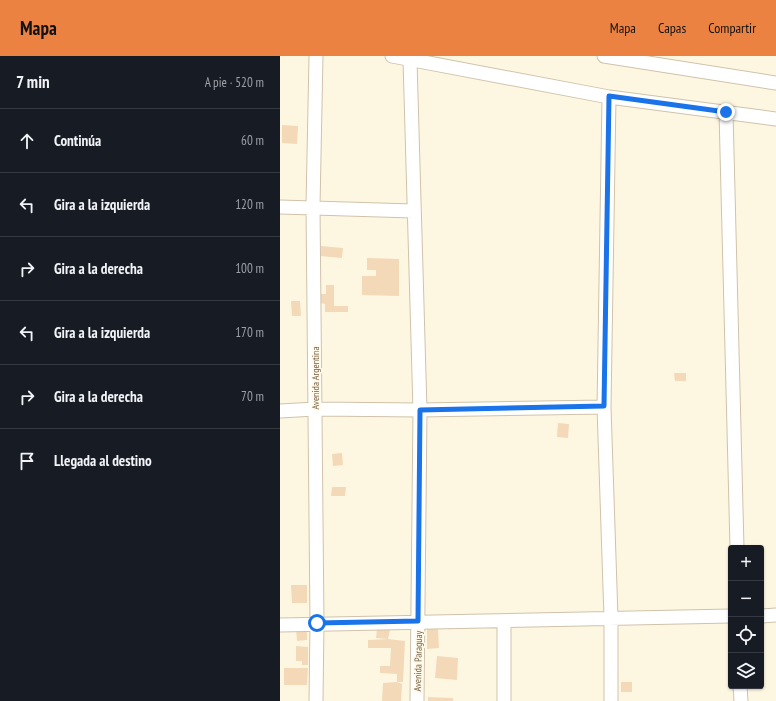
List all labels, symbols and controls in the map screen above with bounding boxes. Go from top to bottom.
text: Mapa [20,16,57,40]
text: Mapa [610,19,636,37]
text: Capas [658,19,686,37]
text: Compartir [708,19,756,37]
text: 7 min [16,71,50,93]
text: A pie · 520 m [205,74,264,91]
route end [717,103,735,121]
icon: ahead [16,130,38,152]
text: Continúa [54,131,101,150]
text: 60 m [241,132,264,149]
icon: left [16,194,38,216]
text: Gira a la izquierda [54,195,150,214]
text: 120 m [235,196,264,213]
icon: right [16,258,38,280]
text: Gira a la derecha [54,259,143,278]
text: 100 m [235,260,264,277]
icon: left [16,322,38,344]
text: Gira a la izquierda [54,323,150,342]
text: 170 m [235,324,264,341]
street label: Avenida Argentina [309,347,322,409]
icon: right [16,386,38,408]
text: Gira a la derecha [54,387,143,406]
text: 70 m [241,388,264,405]
icon: arrive [16,450,38,472]
text: Llegada al destino [54,451,152,470]
map controls [728,545,764,689]
button: + [728,545,764,581]
button: − [728,581,764,617]
route start [308,614,326,632]
button: locate [728,617,764,653]
street label: Avenida Paraguay [411,630,425,692]
button: layers [728,653,764,689]

